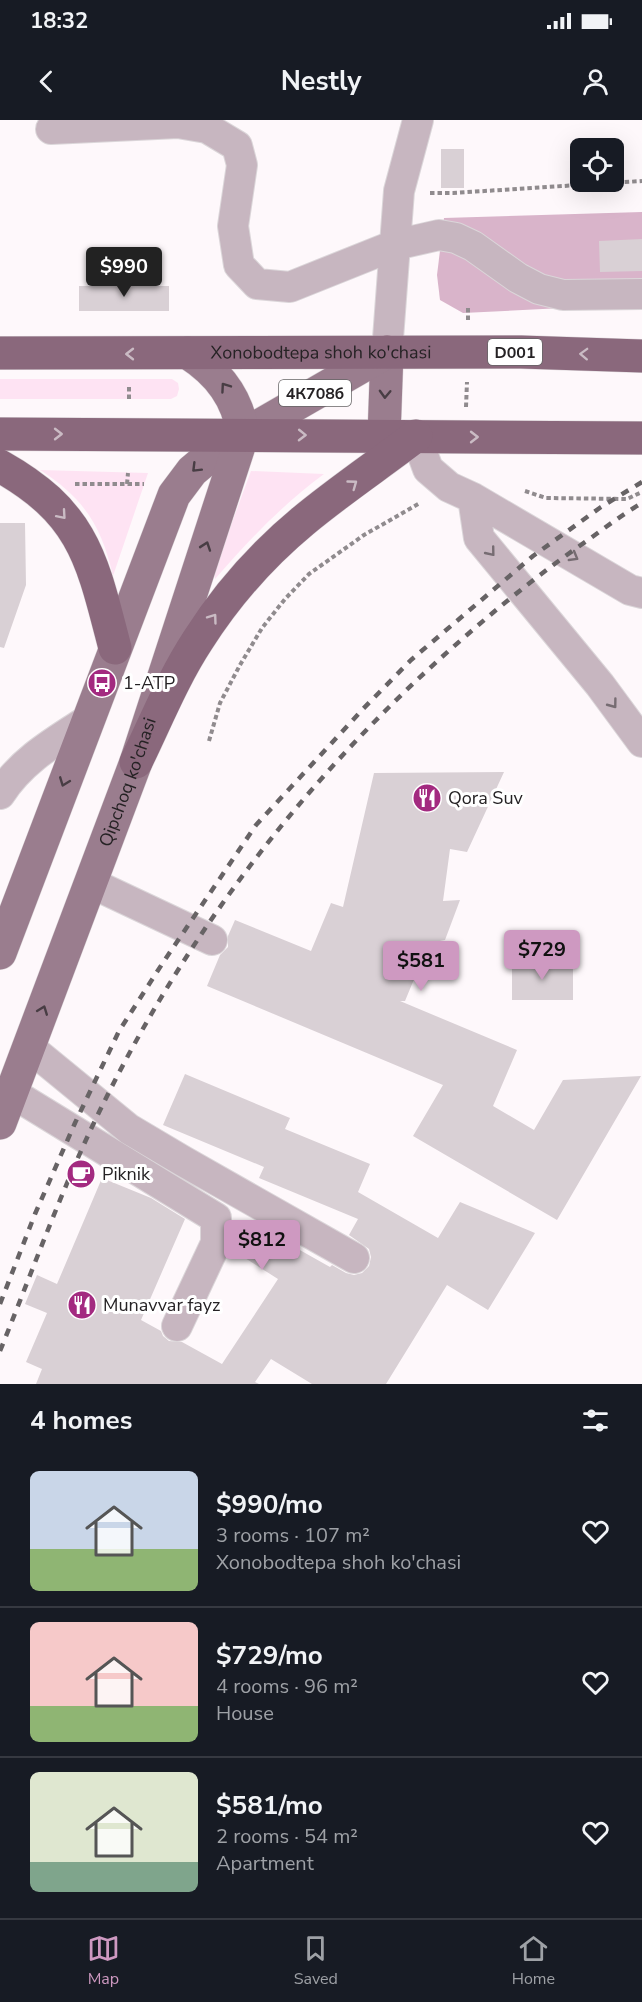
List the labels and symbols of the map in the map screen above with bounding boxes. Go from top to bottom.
pin: $990 [88,247,160,298]
road number: D001 [488,339,542,365]
street label: Xonobodtepa shoh ko'chasi [211,340,431,365]
one-way arrow [125,348,134,360]
one-way arrow [579,348,588,360]
road number: 4К708б [279,380,351,406]
one-way arrow [221,383,232,394]
one-way arrow [379,390,392,399]
one-way arrow [54,428,63,440]
one-way arrow [297,429,306,441]
one-way arrow [470,431,479,443]
one-way arrow [192,460,203,471]
one-way arrow [347,480,358,491]
one-way arrow [55,508,66,519]
one-way arrow [198,541,211,552]
one-way arrow [483,545,494,556]
one-way arrow [568,550,578,561]
one-way arrow [206,613,217,624]
bus stop icon: 1-ATP [86,667,118,699]
place label: 1-ATP [123,671,175,695]
one-way arrow [606,697,617,708]
street label: Qipchoq ko'chasi [93,714,162,850]
one-way arrow [59,776,72,787]
restaurant icon: Qora Suv [411,782,443,814]
place label: Qora Suv [448,786,524,810]
pin: $729 [506,930,578,981]
pin: $581 [385,941,457,992]
one-way arrow [36,1005,48,1016]
cafe icon: Piknik [65,1158,97,1190]
place label: Piknik [102,1162,151,1186]
pin: $812 [226,1220,298,1271]
restaurant icon: Munavvar fayz [66,1289,98,1321]
place label: Munavvar fayz [103,1293,220,1317]

